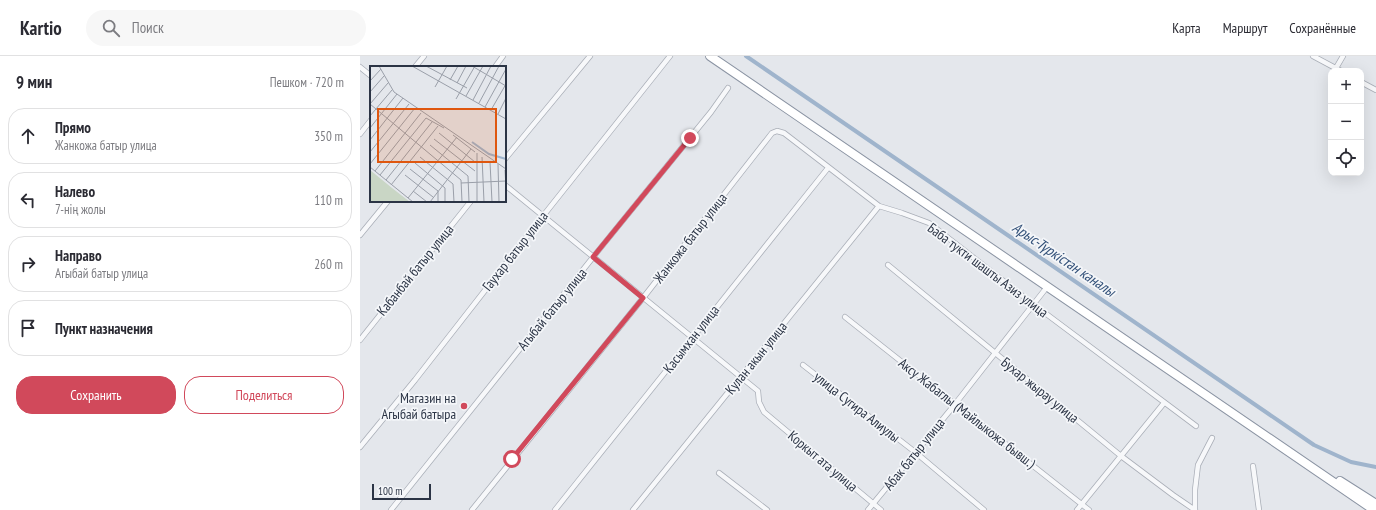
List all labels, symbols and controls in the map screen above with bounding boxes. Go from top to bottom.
search box [86,10,366,46]
text: Kartio [20,16,62,40]
icon: search [100,17,122,39]
text: Поиск [132,18,164,37]
text: Карта [1172,19,1201,37]
text: Маршрут [1223,19,1267,37]
text: Сохранённые [1289,19,1356,37]
inset map [370,66,506,202]
map controls [1328,68,1364,176]
button: + [1328,68,1364,104]
text: 9 мин [16,71,52,93]
text: Пешком · 720 m [270,74,344,91]
button: − [1328,104,1364,140]
text: Прямо [55,118,91,137]
icon: ahead [17,125,39,147]
text: 350 m [314,128,343,145]
route end [681,129,699,147]
text: Жанкожа батыр улица [55,137,157,154]
button: locate [1328,140,1364,176]
text: Налево [55,182,95,201]
icon: left [17,189,39,211]
street label: Жанкожа батыр улица [649,189,731,288]
text: 110 m [314,192,343,209]
text: 7-нің жолы [55,201,106,218]
street label: Гаухар батыр улица [478,207,552,295]
water label: Арыс-Түркістан каналы [1009,218,1121,302]
street label: Баба тукти шашты Азиз улица [924,219,1052,321]
street label: Кабанбай батыр улица [373,221,457,319]
text: Направо [55,246,102,265]
icon: right [17,253,39,275]
text: 260 m [314,256,343,273]
street label: Агыбай батыр улица [513,264,591,354]
text: Агыбай батыр улица [55,265,148,282]
street label: Касымхан улица [659,301,723,377]
icon: arrive [17,317,39,339]
street label: Кулан акын улица [721,318,791,398]
text: Пункт назначения [55,319,153,338]
street label: Бухар жырау улица [997,353,1083,427]
street label: Аксу Жабаглы (Майлыкожа бывш.) [895,354,1040,473]
street label: улица Сугира Алиулы [810,368,904,446]
button: Сохранить [16,376,176,414]
button: Поделиться [184,376,344,414]
place label: Магазин на Агыбай батыра [382,389,456,423]
marker: Магазин на Агыбай батыра [459,401,469,411]
street label: Абак батыр улица [879,414,949,494]
street label: Коркыт ата улица [784,427,862,495]
route start [503,450,521,468]
scale bar [372,482,431,501]
text: 100 m [378,484,402,498]

